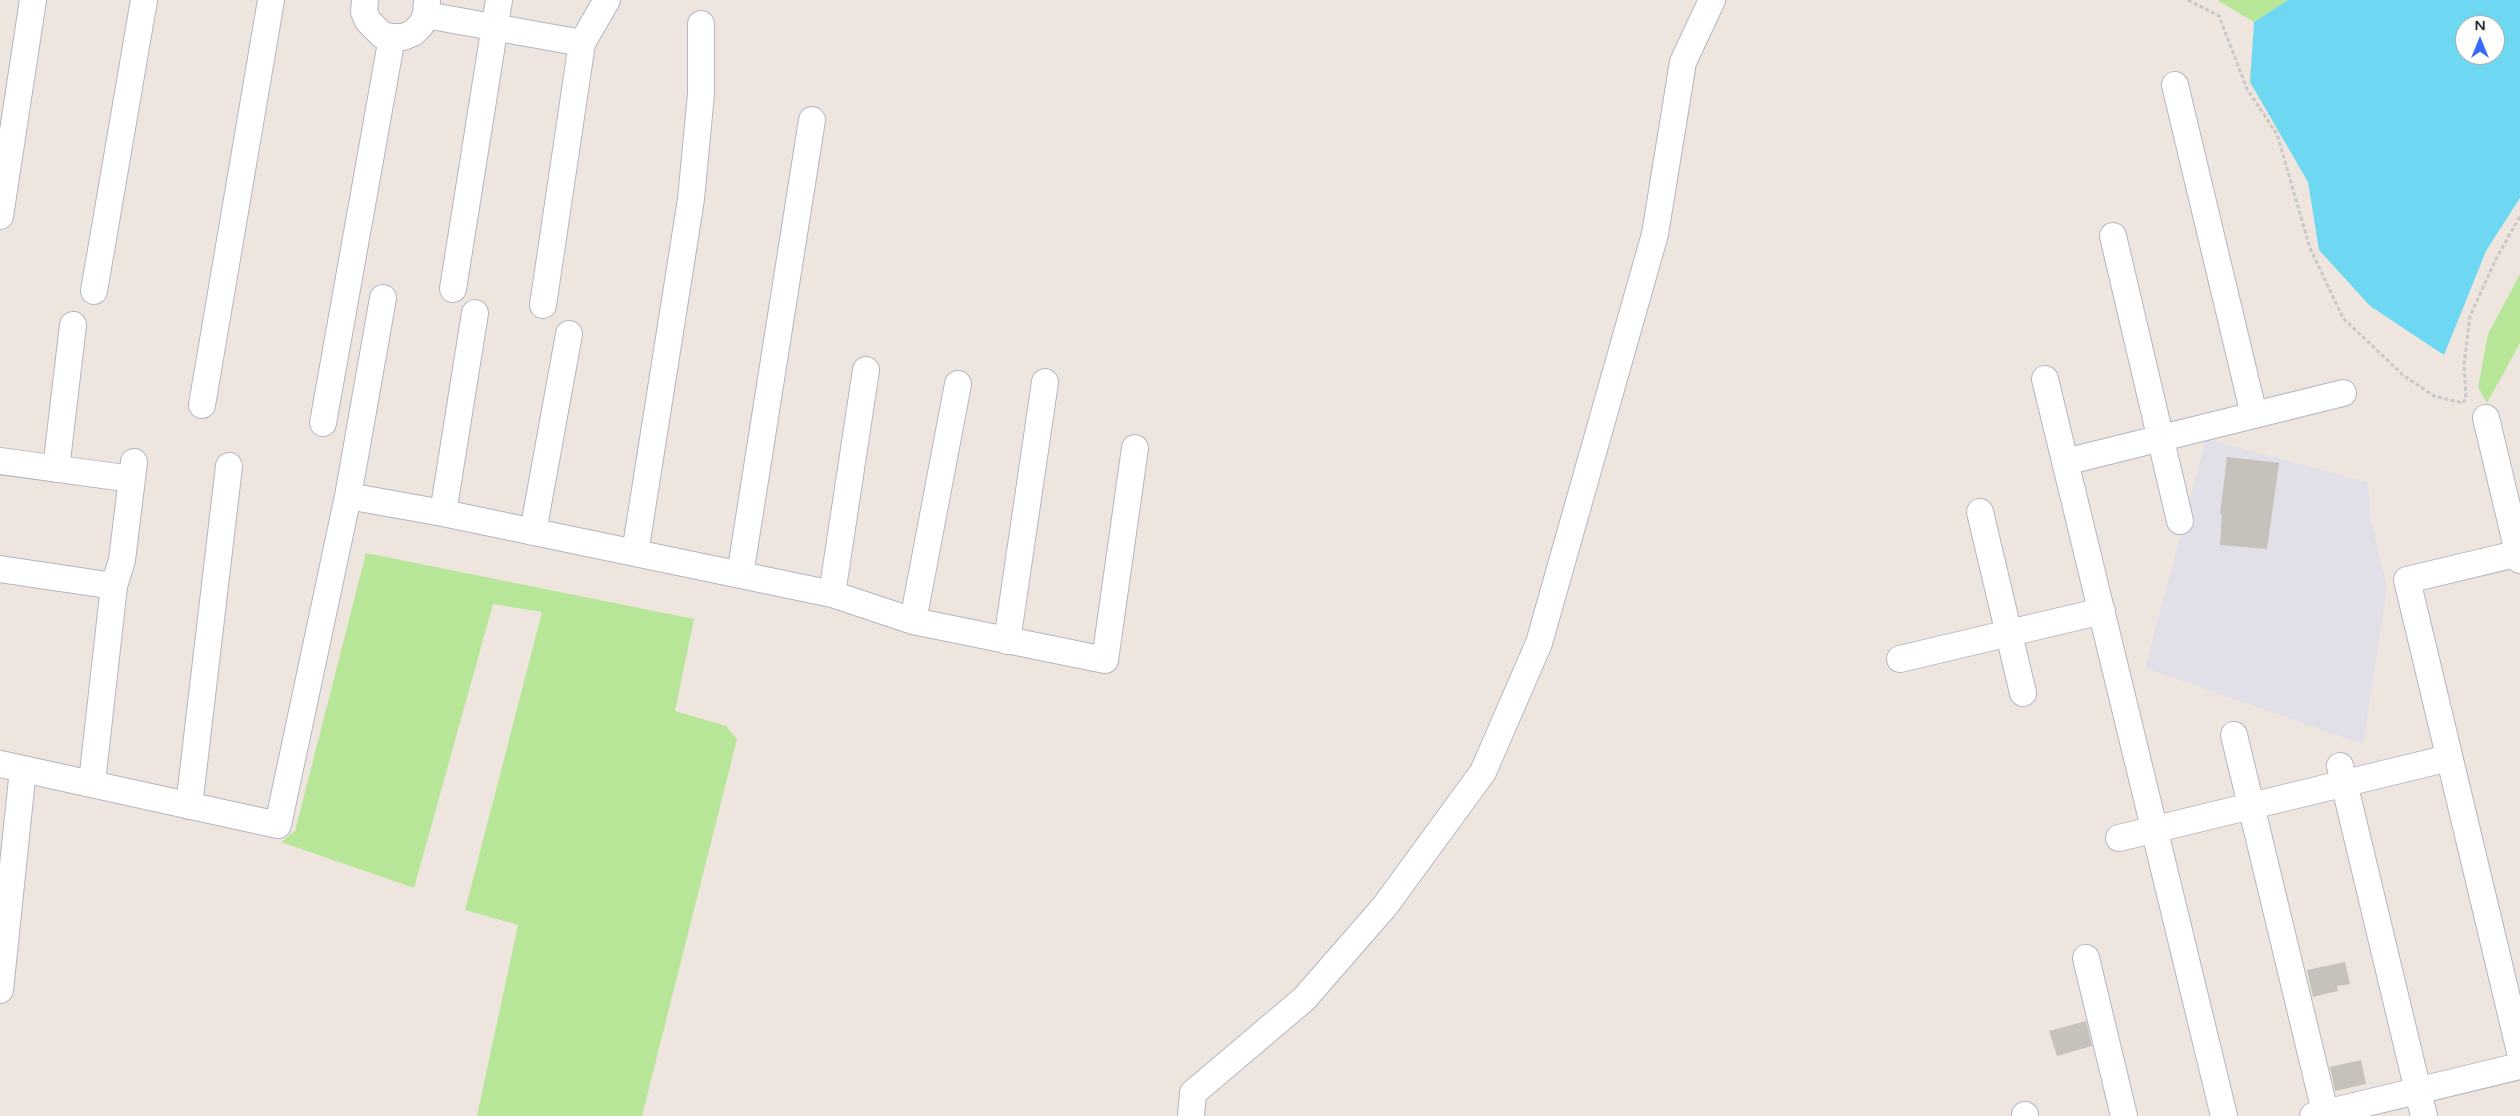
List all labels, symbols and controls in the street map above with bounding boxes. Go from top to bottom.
north arrow [2455,15,2505,65]
text: N [2474,17,2486,34]

